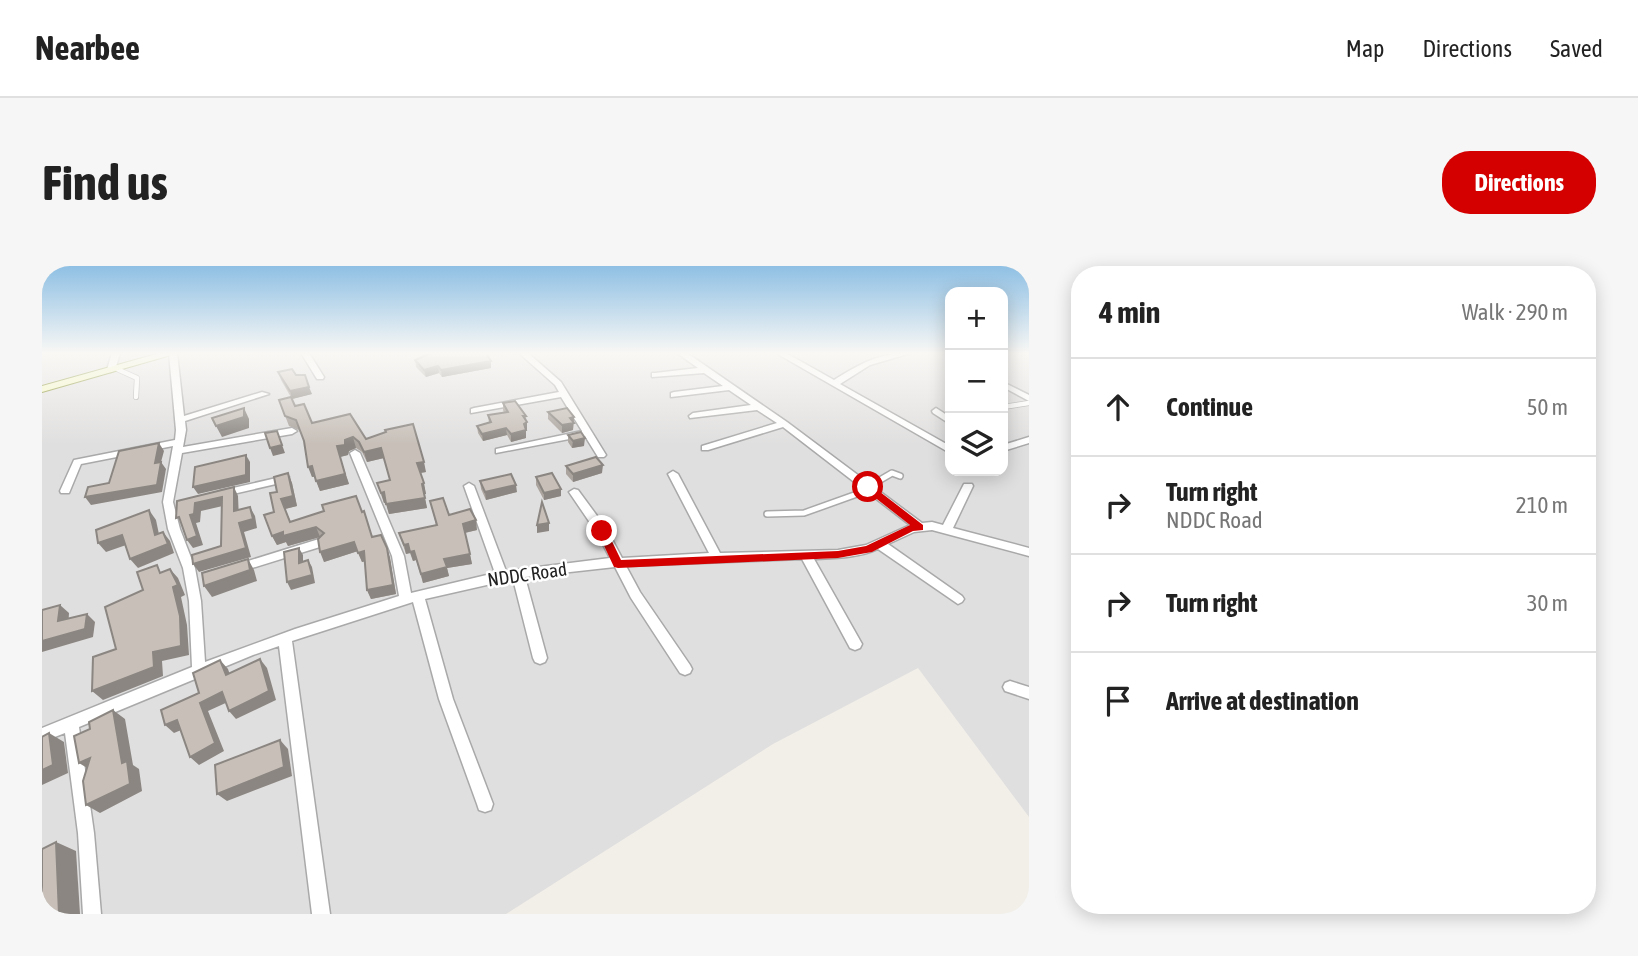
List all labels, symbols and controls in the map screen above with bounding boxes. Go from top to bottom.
text: Nearbee [35,29,140,67]
text: Map [1346,35,1384,62]
text: Directions [1422,35,1512,62]
text: Saved [1550,35,1603,62]
button: Directions [1442,151,1596,214]
text: Find us [42,154,168,210]
map controls [945,287,1008,476]
button: + [945,287,1008,350]
text: 4 min [1099,295,1160,329]
text: Walk · 290 m [1462,299,1568,325]
button: − [945,350,1008,413]
icon: ahead [1099,388,1137,426]
text: Continue [1166,392,1253,422]
text: 50 m [1527,394,1568,420]
button: layers [945,413,1008,476]
route start [852,471,883,502]
text: Turn right [1166,477,1257,507]
icon: right [1099,486,1137,524]
text: 210 m [1516,492,1568,518]
text: NDDC Road [1166,507,1263,533]
route end [586,515,617,546]
street label: NDDC Road [486,558,568,590]
icon: right [1099,584,1137,622]
text: Turn right [1166,588,1257,618]
text: 30 m [1527,590,1568,616]
icon: arrive [1099,682,1137,720]
text: Arrive at destination [1166,686,1359,716]

